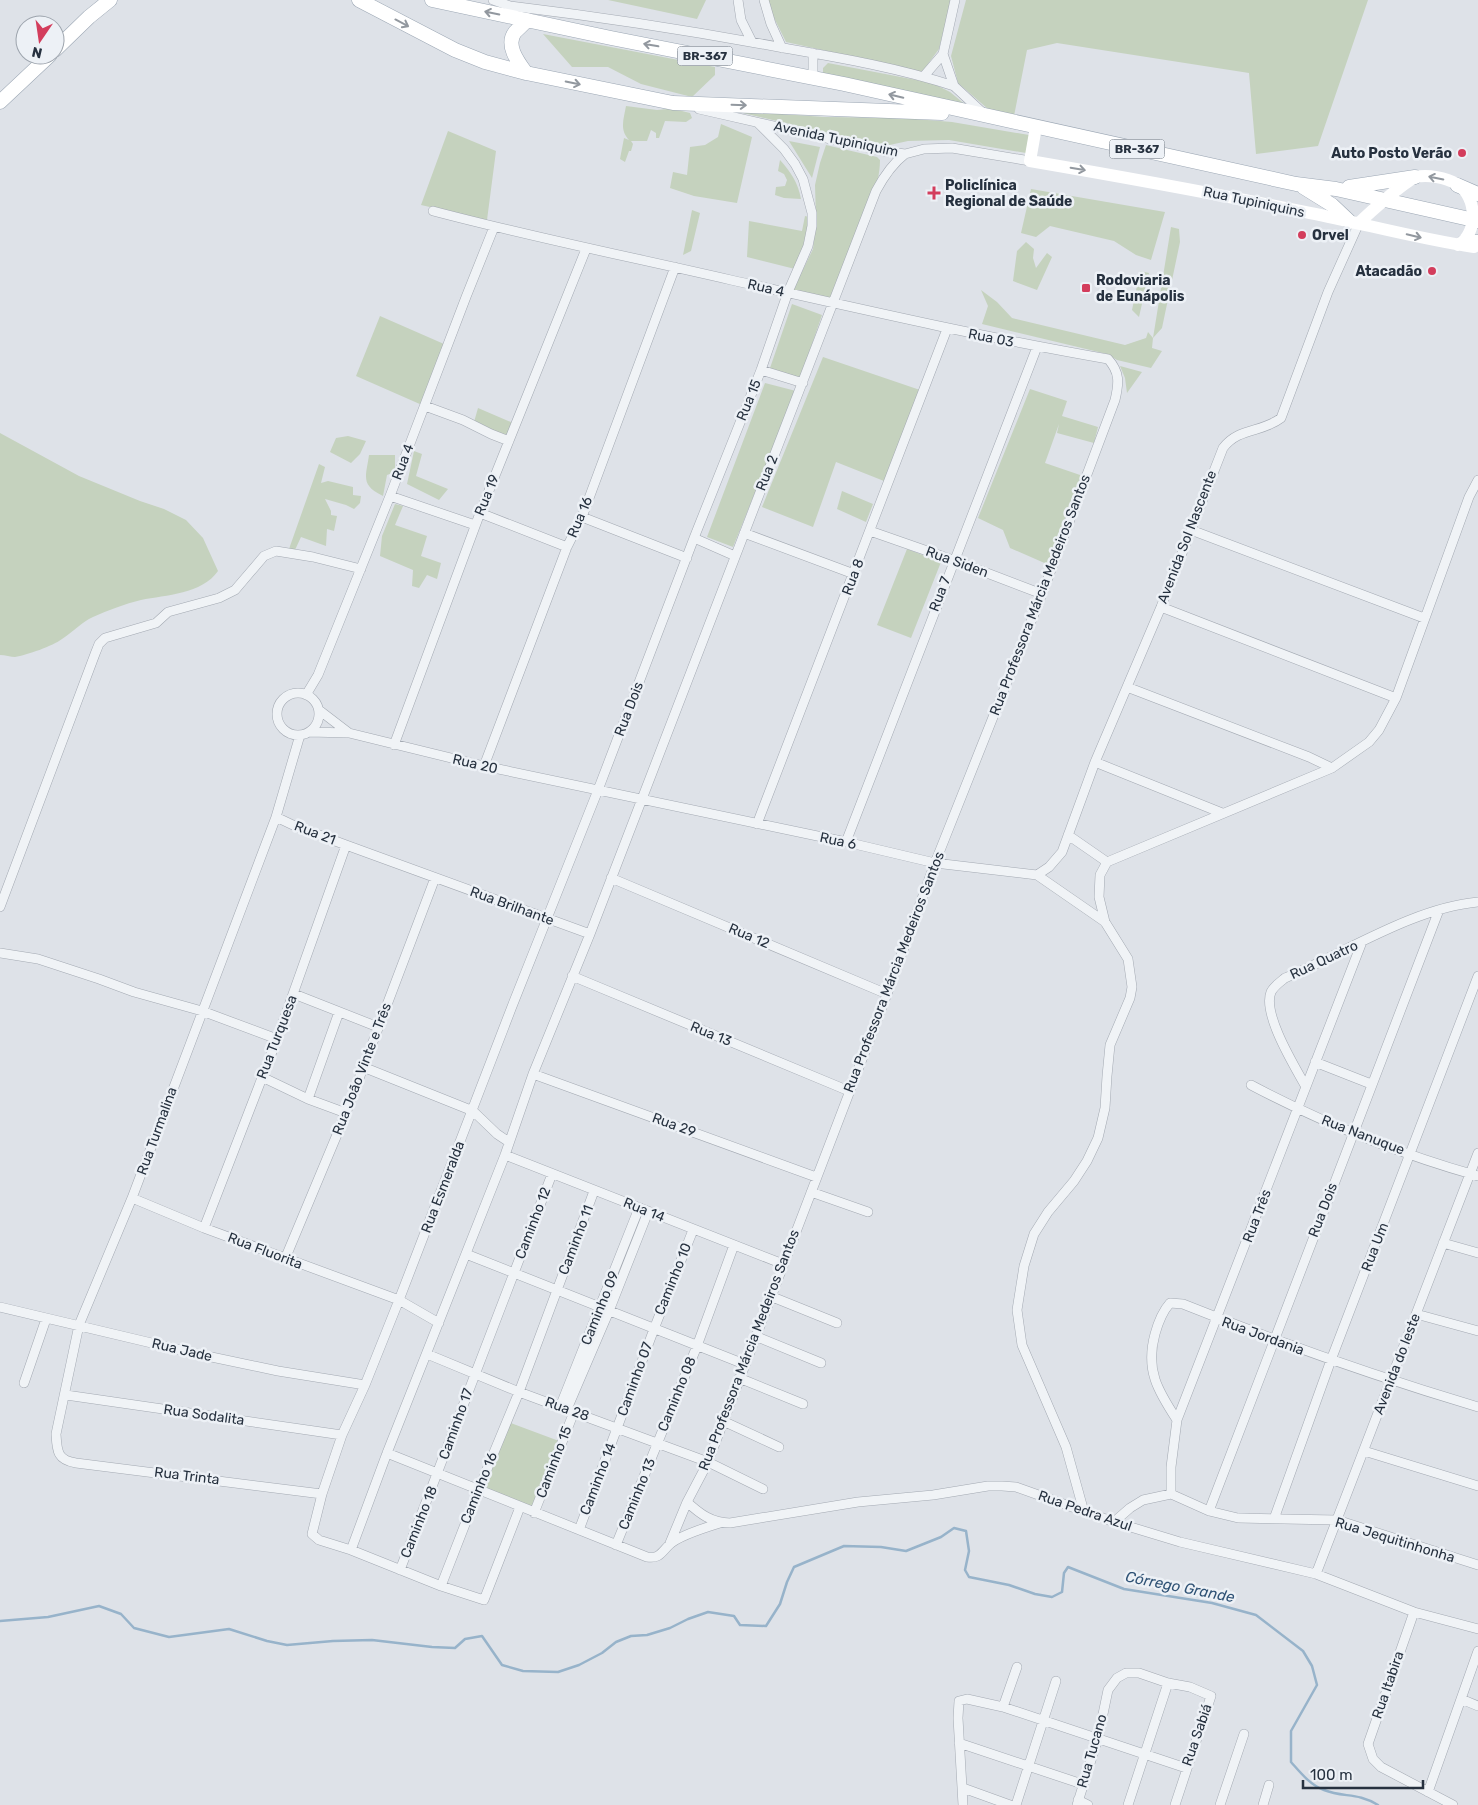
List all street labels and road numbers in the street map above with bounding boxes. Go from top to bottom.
road number: BR-367 [678,46,732,66]
street label: Avenida Tupiniquim [772,117,900,161]
road number: BR-367 [1110,140,1164,158]
street label: Rua Tupiniquins [1202,183,1306,221]
street label: Rua 4 [746,276,786,301]
street label: Rua 03 [967,325,1015,351]
street label: Rua 15 [733,377,765,423]
street label: Rua 4 [388,441,418,483]
street label: Rua 2 [752,453,782,493]
street label: Avenida Sol Nascente [1154,468,1220,606]
street label: Rua 19 [471,472,503,518]
street label: Rua Professora Márcia Medeiros Santos [986,472,1094,718]
street label: Rua 16 [564,494,596,540]
street label: Rua Siden [923,543,991,581]
street label: Rua 8 [838,556,868,598]
street label: Rua 7 [926,574,954,614]
street label: Rua Dois [611,679,647,739]
street label: Rua 20 [451,751,499,777]
street label: Rua 21 [292,817,338,849]
street label: Rua 6 [818,829,858,853]
street label: Rua Professora Márcia Medeiros Santos [840,849,948,1095]
street label: Rua Brilhante [468,883,556,929]
street label: Rua 12 [726,920,772,952]
street label: Rua Quatro [1287,937,1361,983]
street label: Rua Turquesa [253,993,301,1081]
street label: Rua João Vinte e Três [329,1001,395,1137]
street label: Rua 13 [688,1018,734,1050]
street label: Rua Turmalina [133,1085,181,1177]
street label: Rua 29 [650,1109,698,1141]
street label: Rua Nanuque [1319,1111,1407,1159]
street label: Rua Esmeralda [418,1139,468,1235]
street label: Rua Dois [1305,1180,1341,1240]
street label: Caminho 12 [512,1185,554,1261]
street label: Rua Três [1239,1187,1275,1245]
street label: Rua 14 [621,1194,668,1226]
street label: Caminho 11 [555,1203,597,1277]
street label: Rua Um [1358,1220,1392,1274]
street label: Rua Professora Márcia Medeiros Santos [695,1227,803,1473]
street label: Rua Fluorita [225,1229,305,1273]
street label: Caminho 10 [651,1240,695,1318]
street label: Caminho 09 [577,1268,623,1348]
street label: Avenida do leste [1370,1311,1424,1417]
street label: Rua Jordania [1219,1313,1307,1359]
street label: Rua Jade [150,1335,214,1365]
street label: Caminho 07 [614,1340,656,1418]
street label: Caminho 08 [654,1354,700,1434]
street label: Caminho 17 [435,1386,477,1462]
street label: Rua 28 [543,1393,592,1425]
street label: Rua Sodalita [162,1401,246,1429]
street label: Caminho 15 [533,1424,575,1500]
street label: Caminho 14 [576,1440,620,1518]
street label: Caminho 16 [457,1450,501,1526]
street label: Caminho 13 [615,1456,659,1532]
street label: Rua Trinta [153,1464,221,1488]
street label: Caminho 18 [397,1483,441,1561]
street label: Rua Pedra Azul [1036,1487,1134,1535]
street label: Rua Jequitinhonha [1333,1514,1457,1566]
street label: Rua Itabira [1368,1649,1408,1721]
street label: Rua Sabiá [1178,1702,1216,1768]
street label: Rua Tucano [1073,1712,1111,1790]

